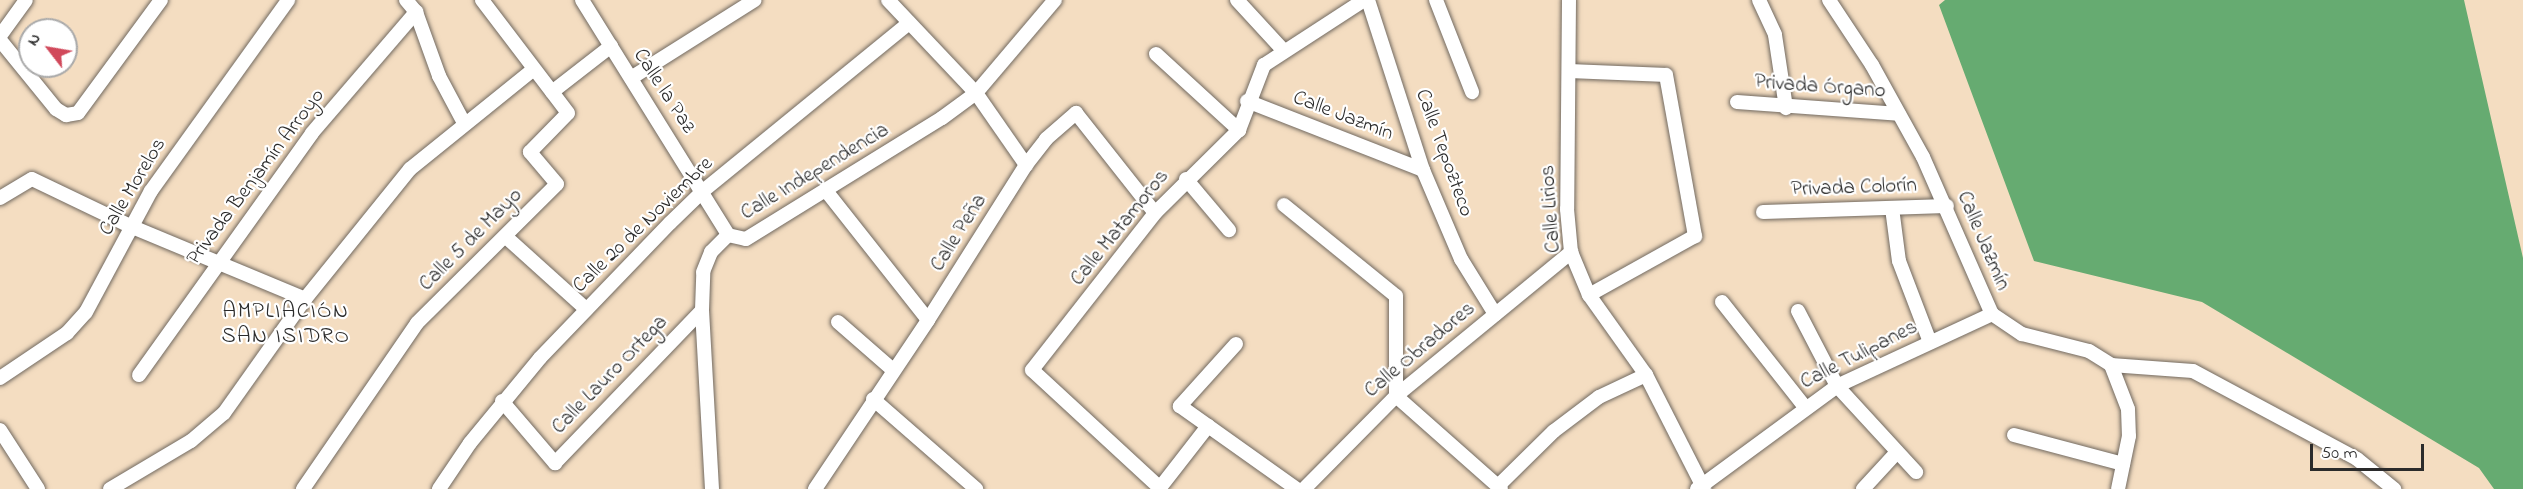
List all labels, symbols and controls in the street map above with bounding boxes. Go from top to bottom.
north arrow [18,18,78,78]
text: N [21,29,47,51]
street label: Calle la Paz [627,44,701,138]
street label: Privada Órgano [1754,70,1886,104]
street label: Privada Benjamín Arroyo [181,84,331,270]
street label: Calle Jazmín [1289,85,1397,147]
street label: Calle Tepozteco [1409,86,1479,220]
street label: Calle Independencia [736,118,894,226]
street label: Calle Morelos [94,134,172,240]
street label: Calle 20 de Noviembre [568,152,718,298]
street label: Calle Lirios [1535,164,1567,254]
street label: Calle Matamoros [1065,165,1175,291]
street label: Privada Colorín [1791,173,1917,203]
street label: Calle 5 de Mayo [414,183,528,297]
street label: Calle Jazmín [1951,188,2015,294]
street label: Calle Peña [925,190,993,276]
street label: Calle Obradores [1360,296,1480,404]
district label: AMPLIACIÓN SAN ISIDRO [221,299,351,350]
street label: Calle Lauro Ortega [547,310,673,440]
street label: Calle Tulipanes [1796,315,1922,395]
scale bar [2313,432,2427,470]
text: 50 m [2321,441,2358,467]

